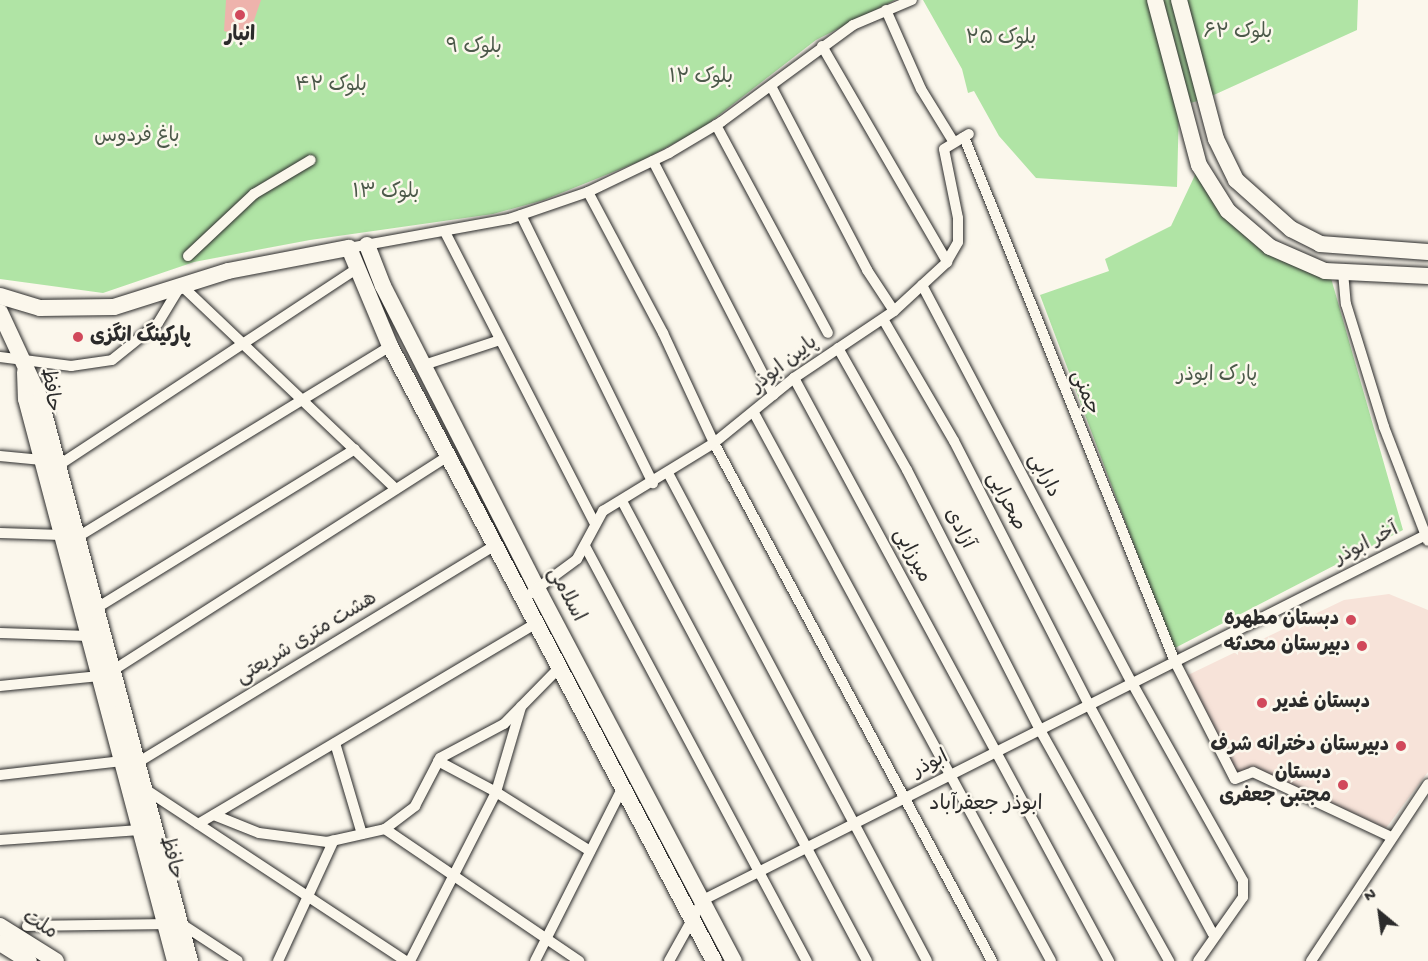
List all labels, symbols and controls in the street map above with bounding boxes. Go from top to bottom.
marker: انبار [233,8,247,22]
park label: بلوک ۶۲ [1204,21,1272,45]
place label: انبار [225,24,255,48]
park label: بلوک ۲۵ [966,27,1036,51]
park label: بلوک ۹ [446,36,502,60]
park label: بلوک ۱۲ [669,66,733,90]
park label: بلوک ۴۲ [295,74,367,98]
park label: باغ فردوس [94,125,180,149]
park label: بلوک ۱۳ [353,181,419,205]
place label: پارکینگ انگزی [90,325,191,349]
marker: پارکینگ انگزی [71,330,85,344]
street label: پایین ابوذر [747,331,823,399]
park label: پارک ابوذر [1177,364,1257,388]
street label: حافظ [34,367,64,413]
street label: چمنی [1064,367,1104,419]
street label: دارابی [1021,450,1065,502]
street label: صحرایی [980,468,1030,536]
street label: آزادی [938,505,978,553]
street label: آخر ابوذر [1331,519,1403,571]
street label: میرزایی [887,525,935,587]
street label: اسلامی [541,564,589,626]
street label: هشت متری شریعتی [232,587,382,691]
place label: دبستان مطهره [1224,608,1339,632]
marker: دبستان مطهره [1344,613,1358,627]
place label: دبیرستان محدثه [1224,634,1350,658]
marker: دبیرستان محدثه [1355,639,1369,653]
place label: دبستان غدیر [1274,691,1370,715]
marker: دبستان غدیر [1255,696,1269,710]
place label: دبیرستان دخترانه شرف [1211,734,1389,758]
marker: دبیرستان دخترانه شرف [1394,739,1408,753]
street label: ابوذر [909,746,953,784]
place label: دبستان مجتبی جعفری [1219,762,1331,809]
marker: دبستان مجتبی جعفری [1336,778,1350,792]
district label: ابوذر جعفرآباد [929,793,1043,819]
street label: حافظ [153,834,187,882]
north arrow [1350,883,1410,943]
text: N [1362,886,1380,908]
street label: ملت [17,906,61,946]

